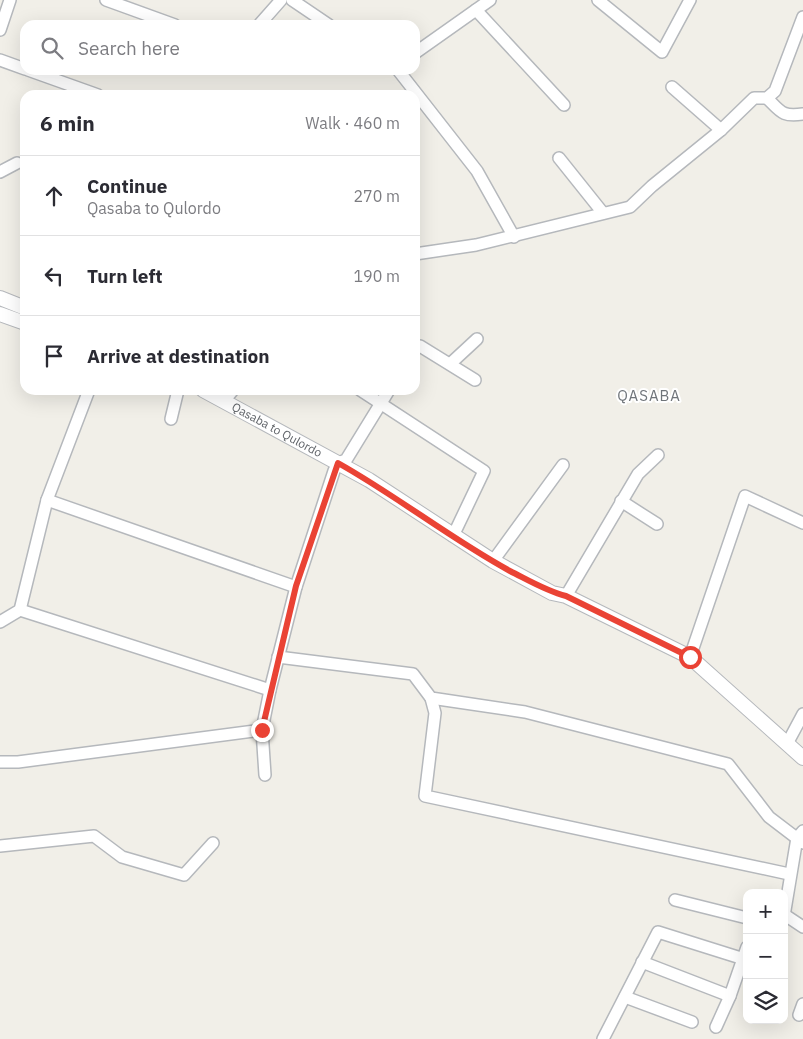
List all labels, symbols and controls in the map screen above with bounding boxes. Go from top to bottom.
search box [20,20,420,75]
icon: search [38,34,66,62]
text: Search here [78,36,180,60]
text: 6 min [40,109,95,137]
text: Walk · 460 m [305,113,400,133]
text: Continue [87,174,167,198]
icon: ahead [40,182,68,210]
text: 270 m [353,186,400,206]
text: Qasaba to Qulordo [87,198,221,218]
icon: left [40,262,68,290]
text: Turn left [87,264,163,288]
text: 190 m [353,266,400,286]
icon: arrive [40,342,68,370]
text: Arrive at destination [87,344,270,368]
district label: QASABA [617,386,681,405]
street label: Qasaba to Qulordo [229,399,325,460]
route start [679,646,702,669]
route end [251,719,274,742]
map controls [743,889,788,1024]
button: + [743,889,788,934]
button: − [743,934,788,979]
button: layers [743,979,788,1024]

